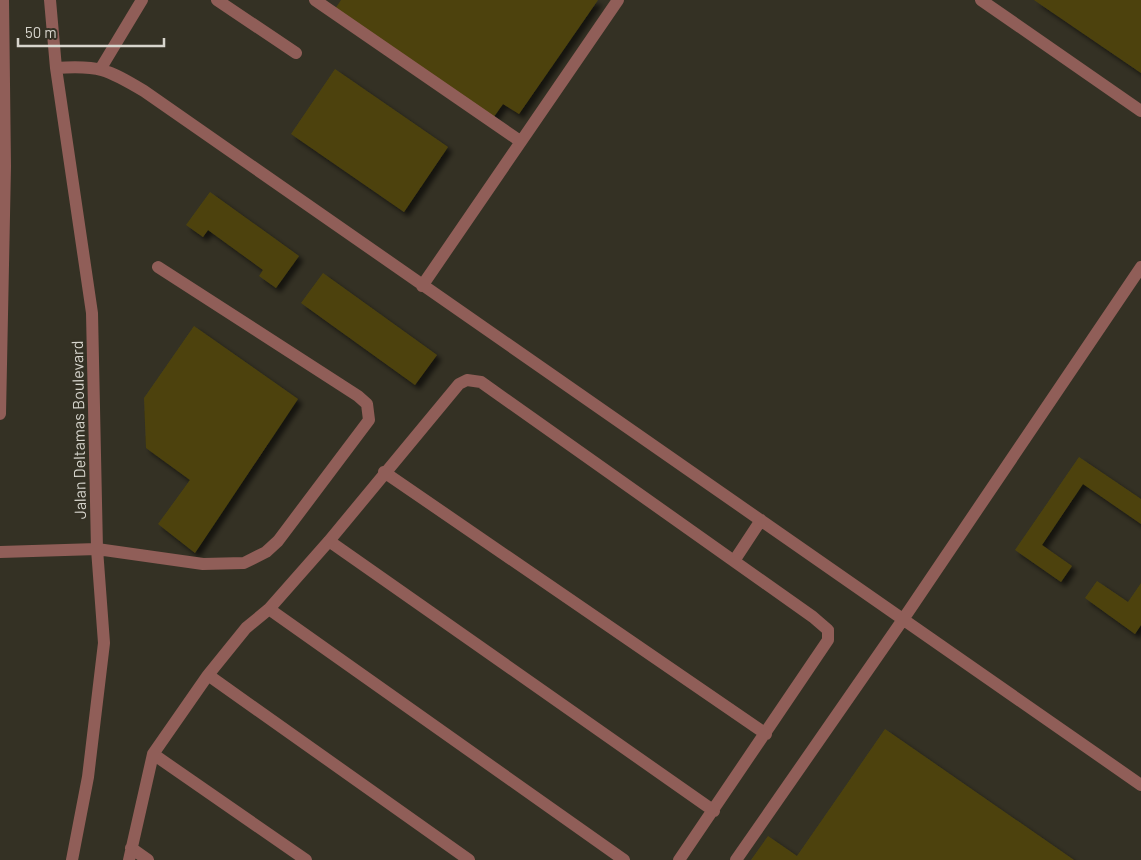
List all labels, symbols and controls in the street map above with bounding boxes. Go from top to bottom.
scale bar [18,15,164,47]
text: 50 m [25,23,57,41]
street label: Jalan Deltamas Boulevard [67,340,89,520]

